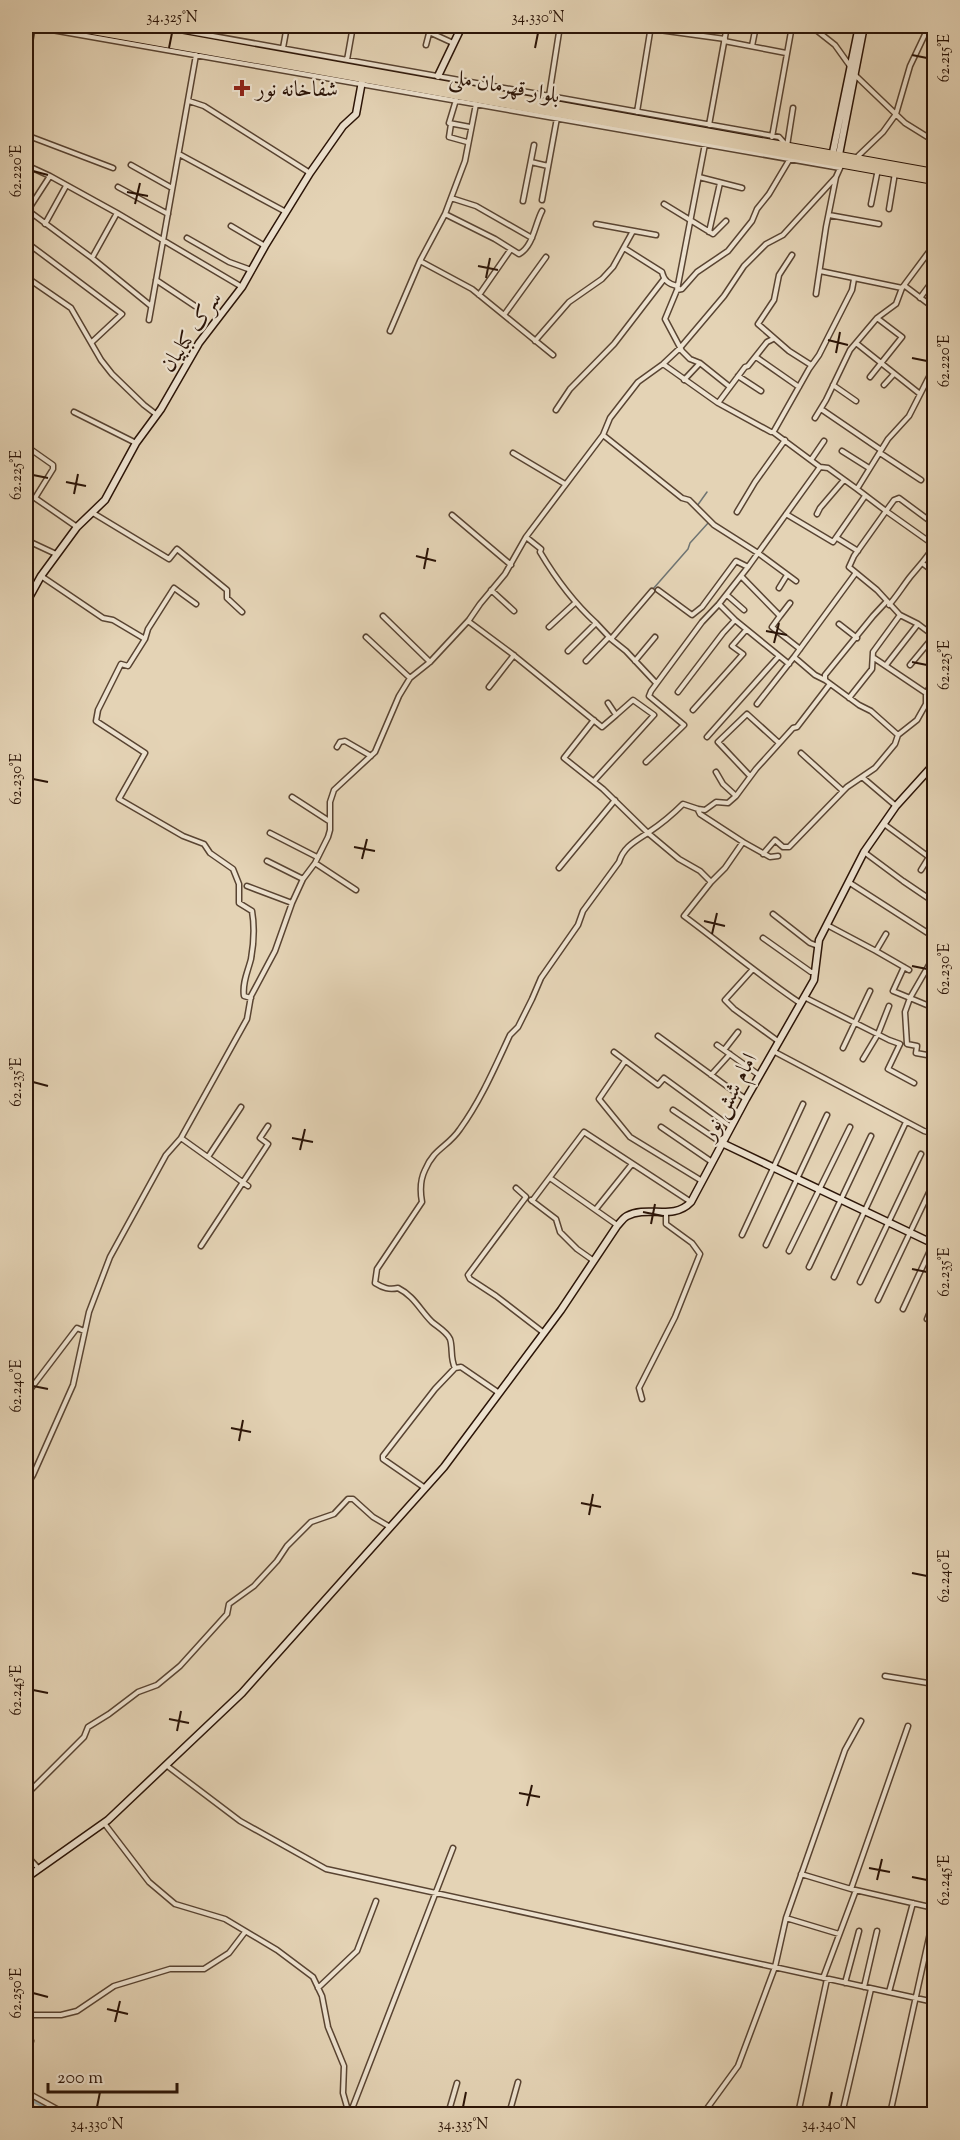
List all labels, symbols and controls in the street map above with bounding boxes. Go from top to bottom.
text: 34.325°N [146,8,198,29]
text: 34.330°N [512,8,564,29]
text: 62.215°E [935,34,956,82]
street label: بلوار قهرمان ملی [447,63,562,113]
place label: شفاخانه نور [254,75,338,107]
marker: شفاخانه نور [233,79,251,97]
text: 62.220°E [7,145,28,197]
street label: سرک کبابیان [154,286,231,380]
text: 62.220°E [935,335,956,387]
text: 62.225°E [7,450,28,500]
text: 62.225°E [935,640,956,690]
text: 62.230°E [7,753,28,805]
text: 62.230°E [935,943,956,995]
street label: امام شش نور [693,1048,768,1149]
text: 62.235°E [7,1057,28,1107]
text: 62.235°E [935,1247,956,1297]
text: 62.240°E [7,1359,28,1413]
text: 62.240°E [935,1549,956,1603]
text: 62.245°E [7,1665,28,1715]
text: 62.245°E [935,1855,956,1905]
text: 62.250°E [7,1968,28,2018]
scale bar [48,2056,177,2094]
text: 200 m [57,2066,103,2092]
text: 34.330°N [71,2115,123,2136]
text: 34.335°N [438,2115,488,2136]
text: 34.340°N [802,2115,856,2136]

